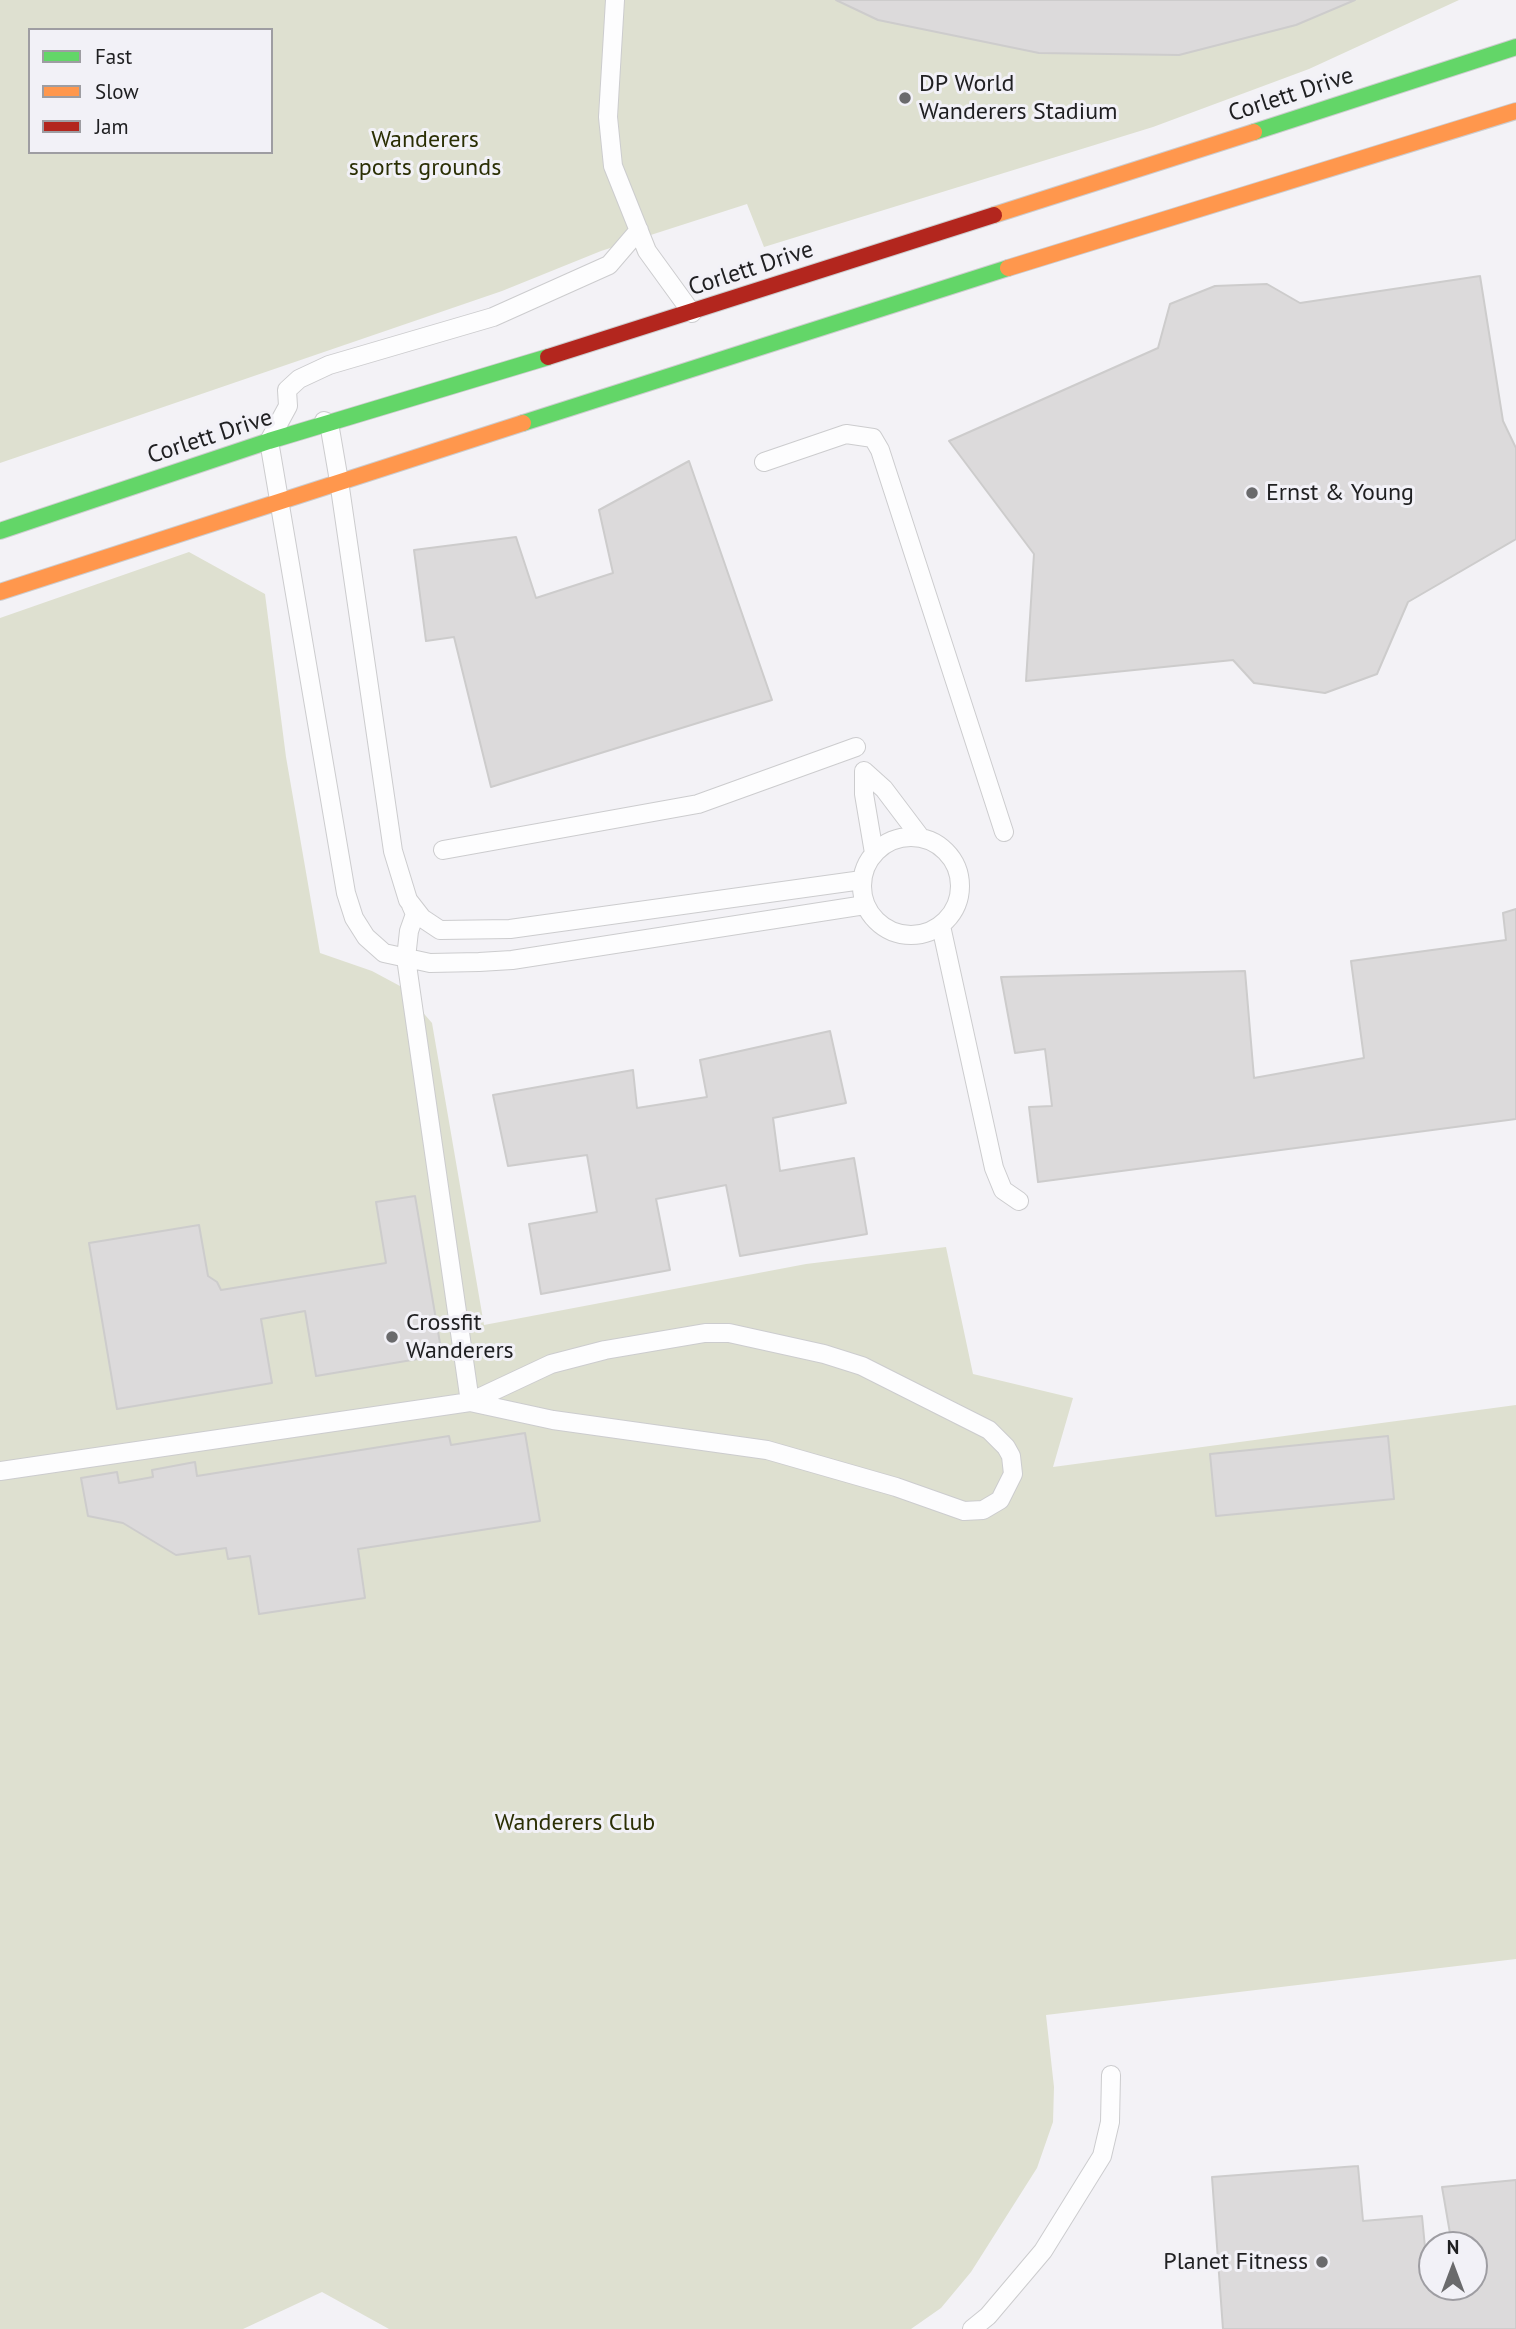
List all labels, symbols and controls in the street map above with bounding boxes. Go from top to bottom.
legend [28,28,273,154]
text: Fast [95,43,132,70]
street label: Corlett Drive [1225,61,1357,129]
place label: DP World Wanderers Stadium [919,70,1118,126]
text: Slow [95,78,139,105]
marker: DP World Wanderers Stadium [897,90,913,106]
text: Jam [95,113,129,140]
park label: Wanderers sports grounds [349,126,501,182]
street label: Corlett Drive [685,235,817,303]
street label: Corlett Drive [144,403,276,471]
place label: Ernst & Young [1266,479,1414,507]
marker: Ernst & Young [1244,485,1260,501]
place label: Crossfit Wanderers [406,1309,514,1365]
marker: Crossfit Wanderers [384,1329,400,1345]
park label: Wanderers Club [495,1809,655,1837]
north arrow [1418,2231,1488,2301]
text: N [1447,2235,1459,2259]
place label: Planet Fitness [1163,2248,1308,2276]
marker: Planet Fitness [1314,2254,1330,2270]

